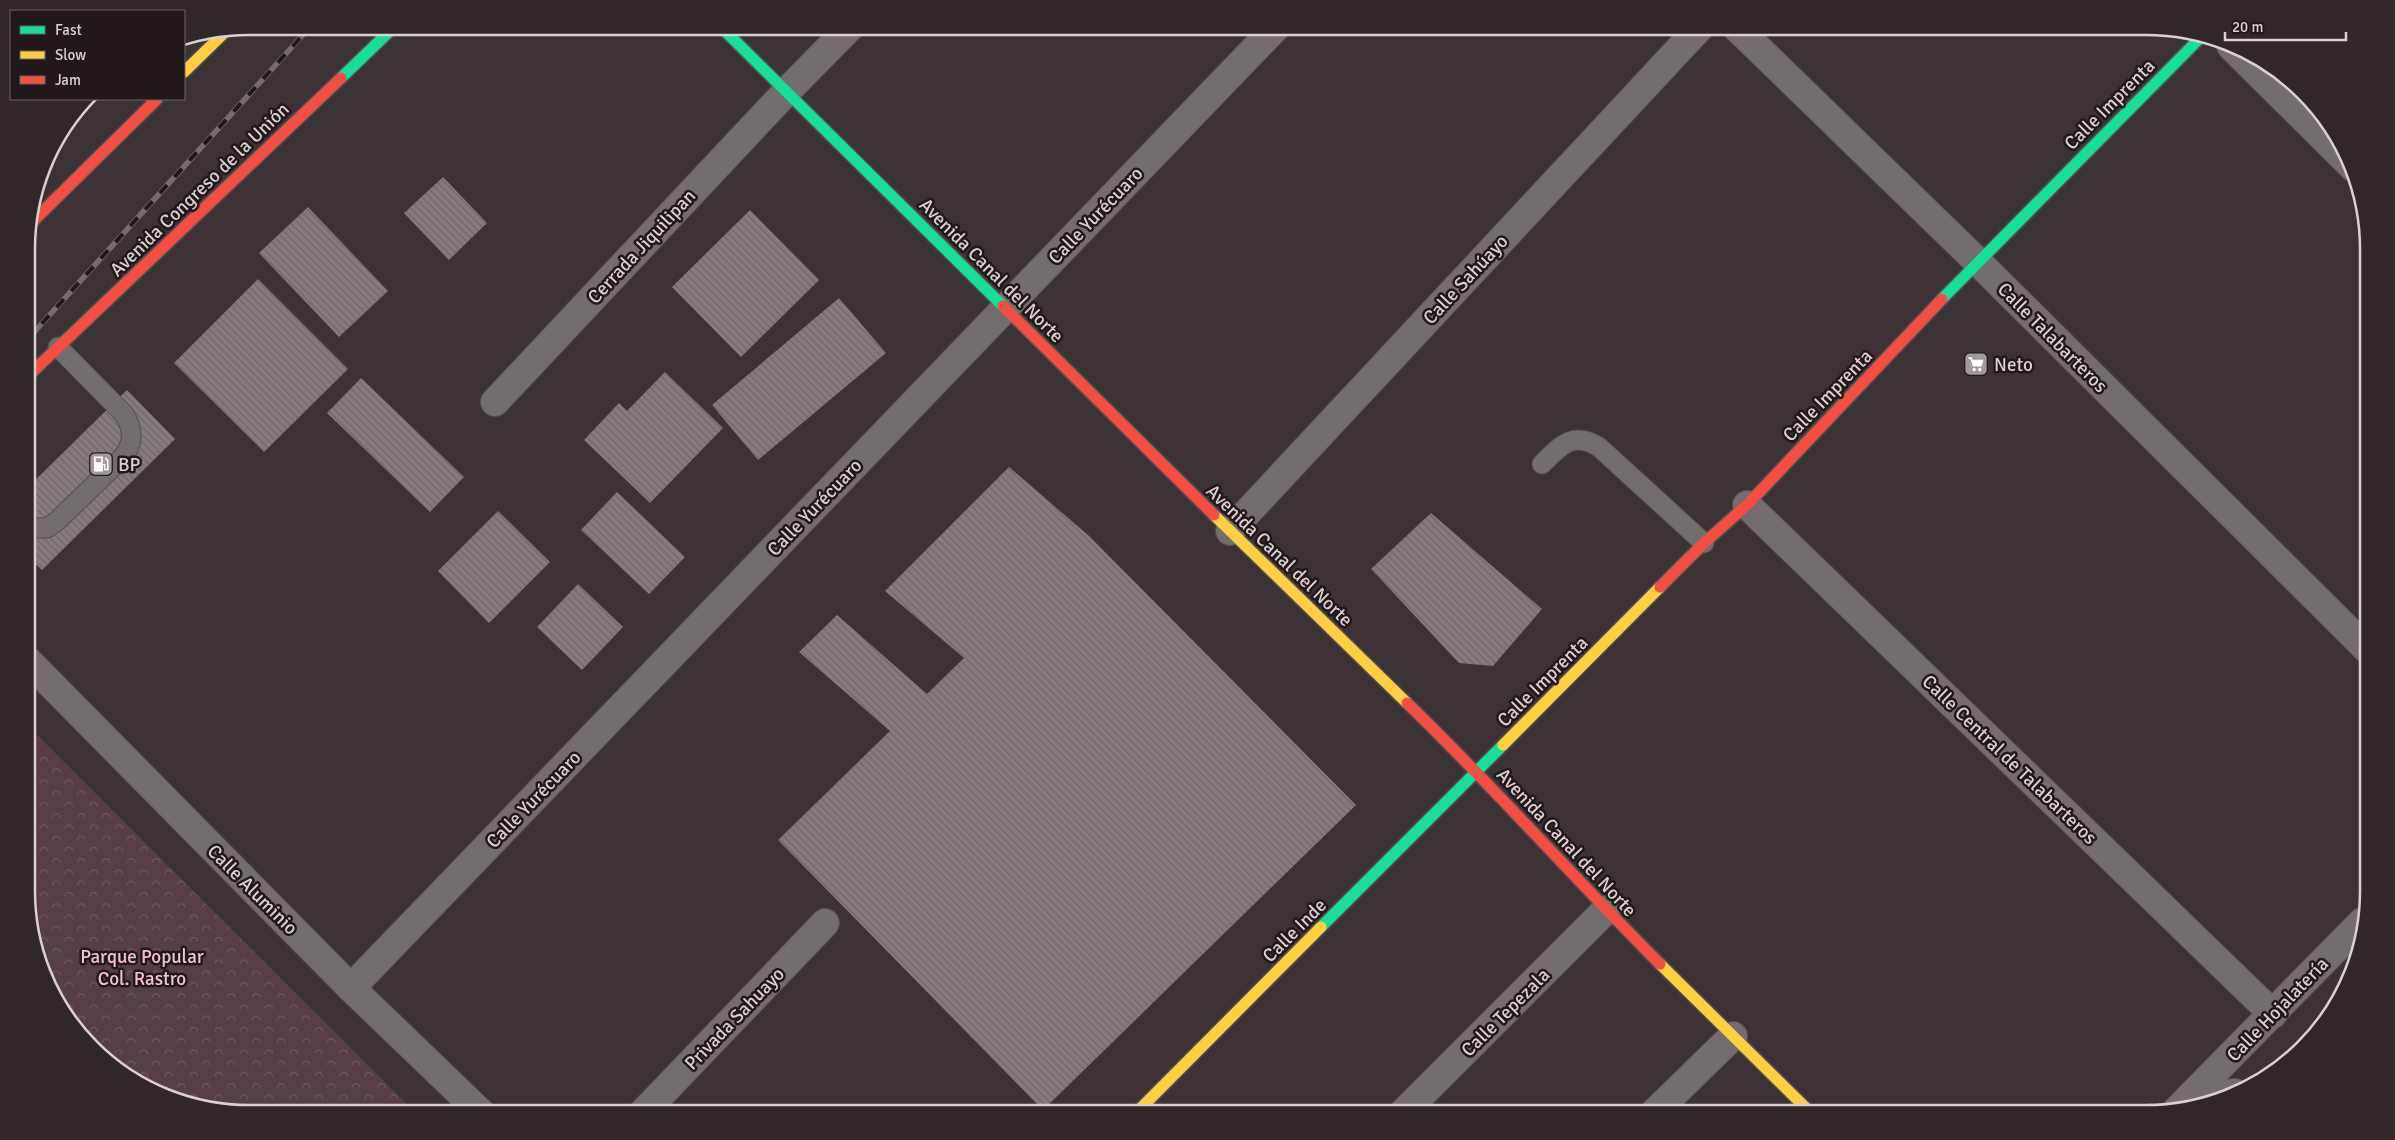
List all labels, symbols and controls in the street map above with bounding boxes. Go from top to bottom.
legend [10,10,185,100]
scale bar [2225,10,2346,42]
text: 20 m [2232,18,2263,36]
text: Fast [55,21,82,39]
text: Slow [55,46,86,64]
street label: Calle Imprenta [2059,54,2160,155]
text: Jam [55,71,81,89]
street label: Avenida Congreso de la Unión [105,98,294,282]
street label: Calle Yurécuaro [1043,162,1148,269]
street label: Cerrada Jiquilipan [582,184,701,309]
street label: Avenida Canal del Norte [914,193,1069,348]
street label: Calle Sahúayo [1418,230,1514,330]
street label: Calle Talabarteros [1992,278,2112,398]
street label: Calle Imprenta [1778,345,1878,447]
supermarket icon: Neto [1963,351,1989,377]
place label: Neto [1994,353,2033,377]
fuel station icon: BP [88,451,114,477]
place label: BP [118,453,140,477]
street label: Calle Yurécuaro [762,454,867,561]
street label: Avenida Canal del Norte [1201,479,1358,632]
street label: Calle Imprenta [1492,631,1593,732]
street label: Calle Central de Talabarteros [1917,670,2102,850]
street label: Calle Yurécuaro [481,746,586,853]
street label: Avenida Canal del Norte [1491,763,1641,922]
street label: Calle Aluminio [202,839,303,940]
street label: Calle Inde [1258,894,1332,968]
park label: Parque Popular Col. Rastro [80,945,204,991]
street label: Calle Hojalatería [2222,952,2334,1067]
street label: Privada Sahuayo [680,962,790,1075]
street label: Calle Tepezala [1456,963,1555,1062]

